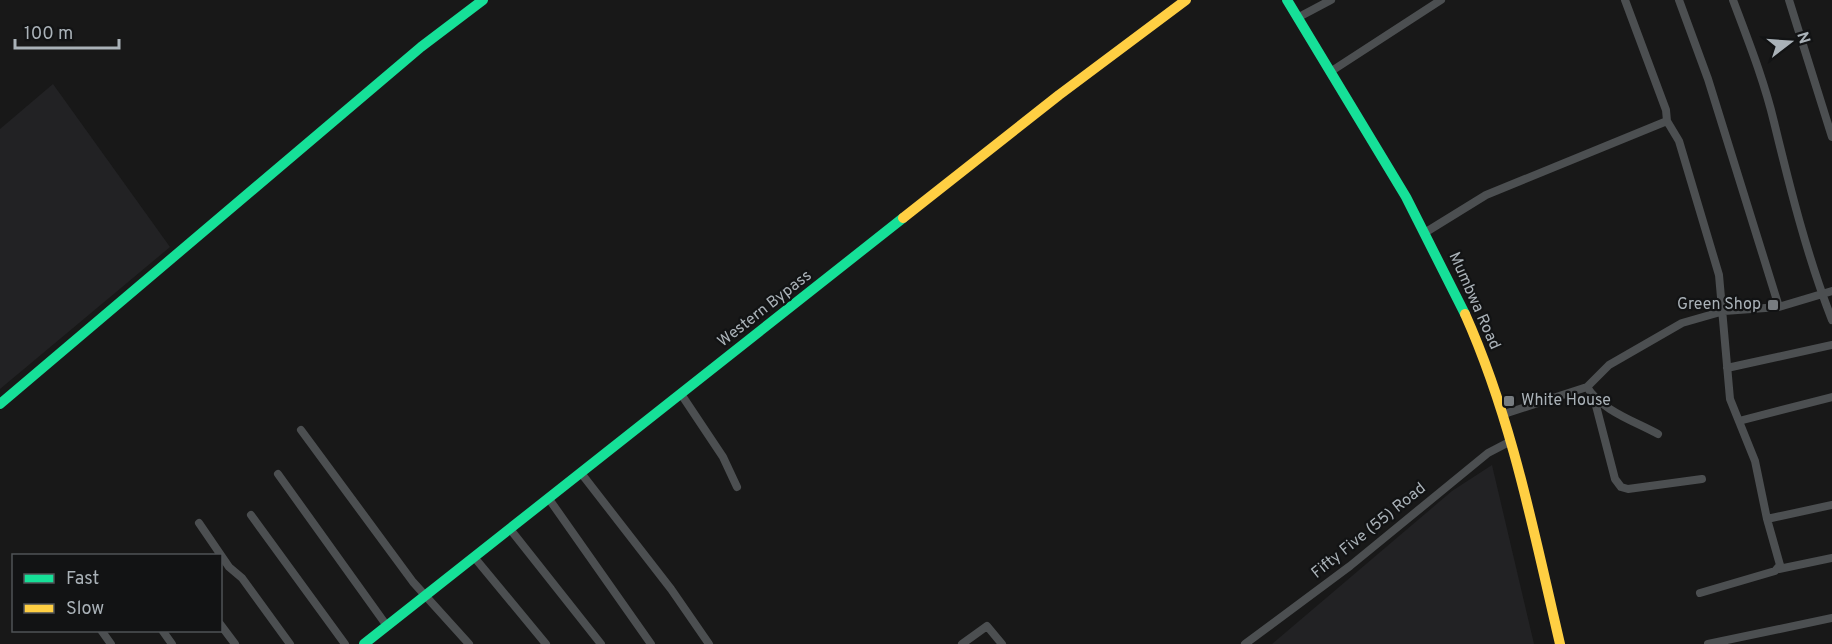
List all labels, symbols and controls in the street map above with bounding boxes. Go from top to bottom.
scale bar [15,12,118,50]
north arrow [1760,12,1820,72]
text: 100 m [24,23,73,46]
text: N [1791,30,1814,47]
street label: Mumbwa Road [1444,249,1504,353]
street label: Western Bypass [714,266,816,352]
place label: Green Shop [1677,295,1761,315]
marker: Green Shop [1766,298,1780,312]
place label: White House [1521,391,1611,411]
marker: White House [1502,394,1516,408]
street label: Fifty Five (55) Road [1308,479,1430,583]
legend [12,554,222,632]
text: Fast [66,568,99,591]
text: Slow [66,598,104,621]

